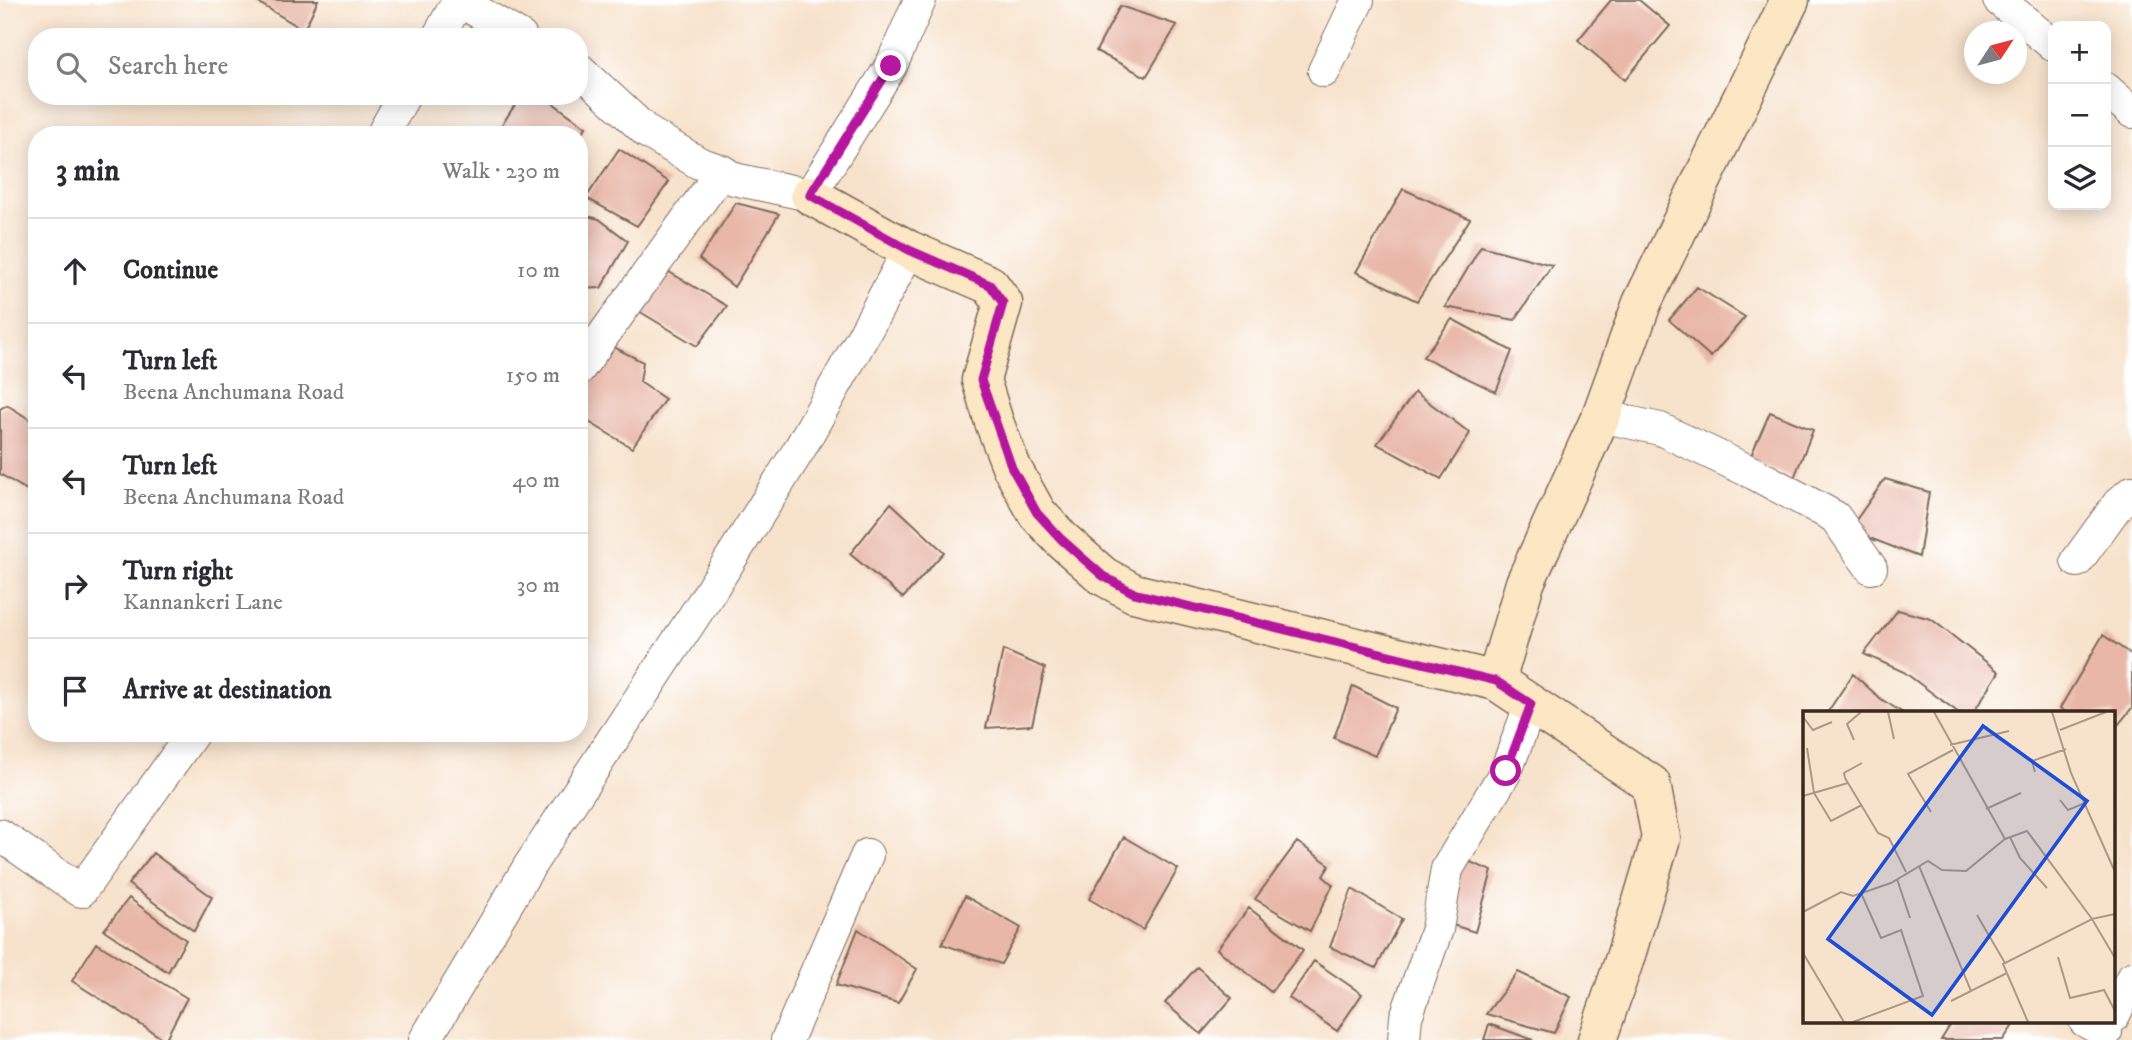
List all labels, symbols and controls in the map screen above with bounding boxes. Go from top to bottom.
north arrow [1964,21,2027,84]
map controls [2048,21,2111,210]
button: + [2048,21,2111,84]
search box [28,28,588,105]
icon: search [52,48,90,86]
text: Search here [108,50,228,83]
route end [875,50,906,81]
button: − [2048,84,2111,147]
button: layers [2048,147,2111,210]
text: 3 min [56,153,120,190]
text: Walk · 230 m [442,157,560,186]
icon: ahead [56,252,94,290]
text: Continue [123,254,218,287]
text: 10 m [517,256,560,285]
text: Turn left [123,345,217,378]
icon: left [56,357,94,395]
text: 150 m [506,361,560,390]
text: Beena Anchumana Road [123,378,344,407]
text: Turn left [123,450,217,483]
icon: left [56,462,94,500]
text: 40 m [512,466,560,495]
text: Beena Anchumana Road [123,483,344,512]
text: Turn right [123,555,233,588]
icon: right [56,567,94,605]
text: 30 m [517,571,560,600]
text: Kannankeri Lane [123,588,283,617]
icon: arrive [56,672,94,710]
text: Arrive at destination [123,674,332,707]
inset map [1803,711,2114,1023]
route start [1490,755,1521,786]

